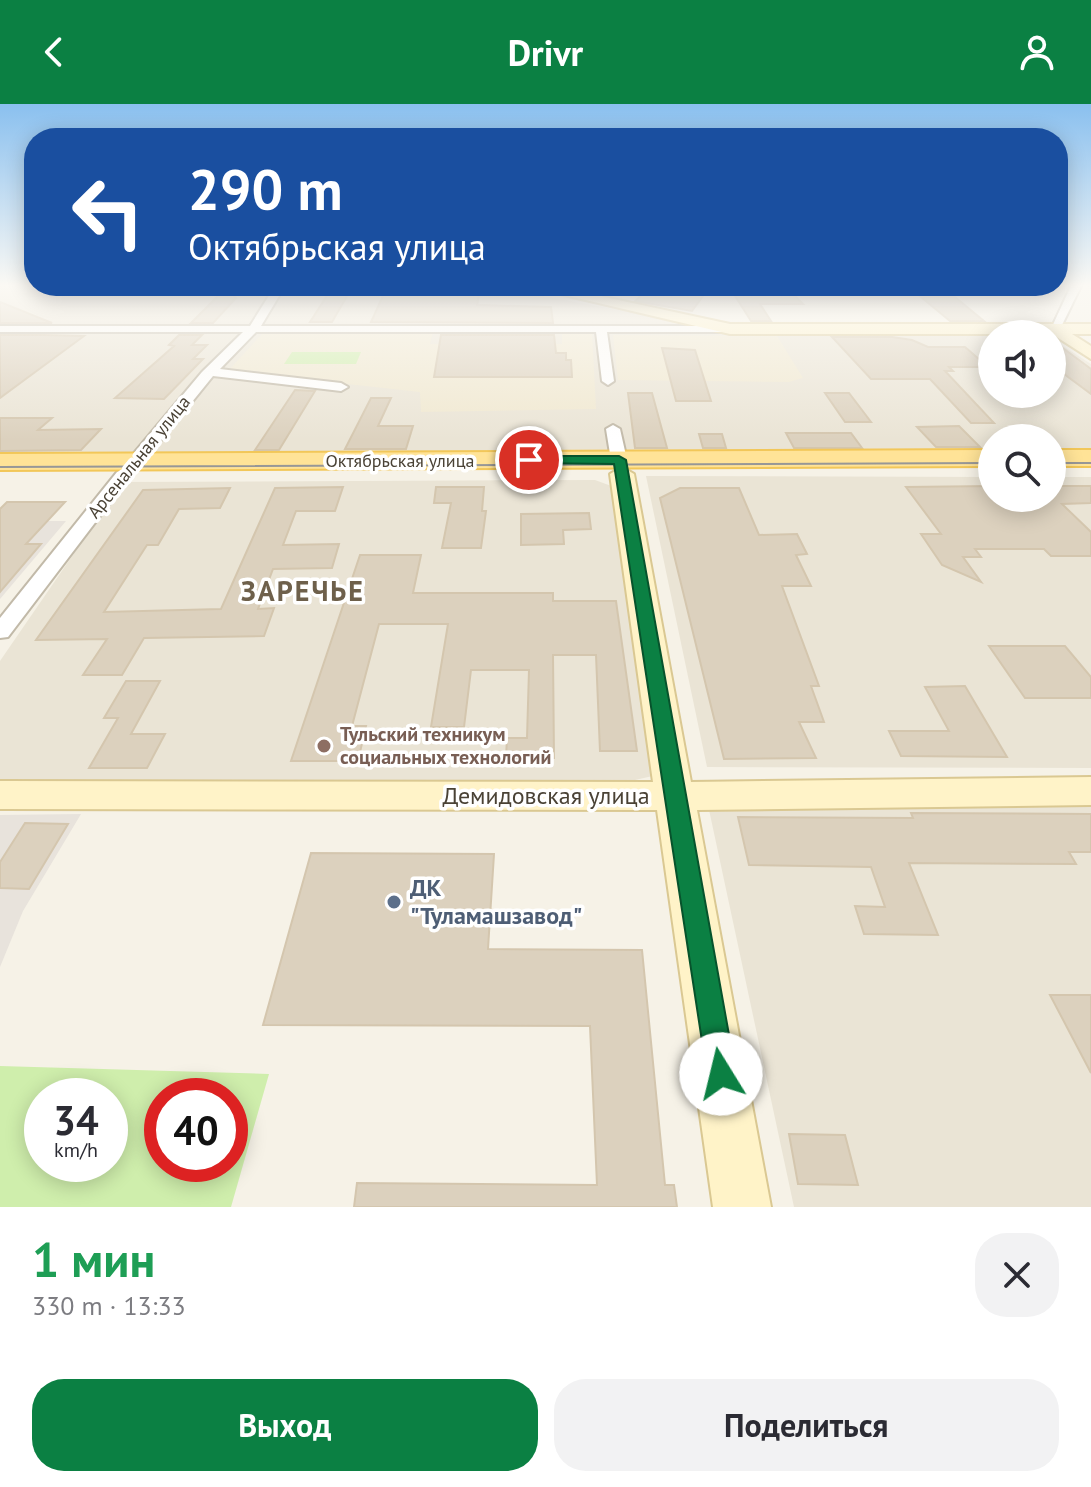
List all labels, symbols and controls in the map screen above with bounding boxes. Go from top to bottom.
text: Drivr [508,29,583,76]
icon: back [32,30,76,74]
icon: person [1015,30,1059,74]
text: 290 m [188,153,343,225]
icon: left [56,160,160,264]
text: Октябрьская улица [188,223,486,270]
map controls [978,320,1066,512]
button: sound [978,320,1066,408]
street label: Арсенальная улица [82,391,195,523]
button: search [978,424,1066,512]
pin [495,426,563,494]
icon: arrive [507,438,551,482]
street label: Октябрьская улица [326,449,475,472]
district label: ЗАРЕЧЬЕ [241,572,365,609]
place label: Тульский техникум социальных технологий [340,721,551,770]
marker: Тульский техникум социальных технологий [315,737,333,755]
street label: Демидовская улица [442,780,650,811]
place label: ДК "Туламашзавод" [410,872,582,931]
marker: ДК "Туламашзавод" [385,893,403,911]
position arrow [679,1032,763,1116]
speed limit sign: 40 [144,1078,248,1182]
text: 34 [53,1094,99,1146]
text: km/h [54,1137,98,1163]
text: 1 мин [32,1228,155,1290]
button: close [975,1233,1059,1317]
text: 330 m · 13:33 [32,1289,186,1322]
button: Выход [32,1379,538,1471]
button: Поделиться [554,1379,1059,1471]

